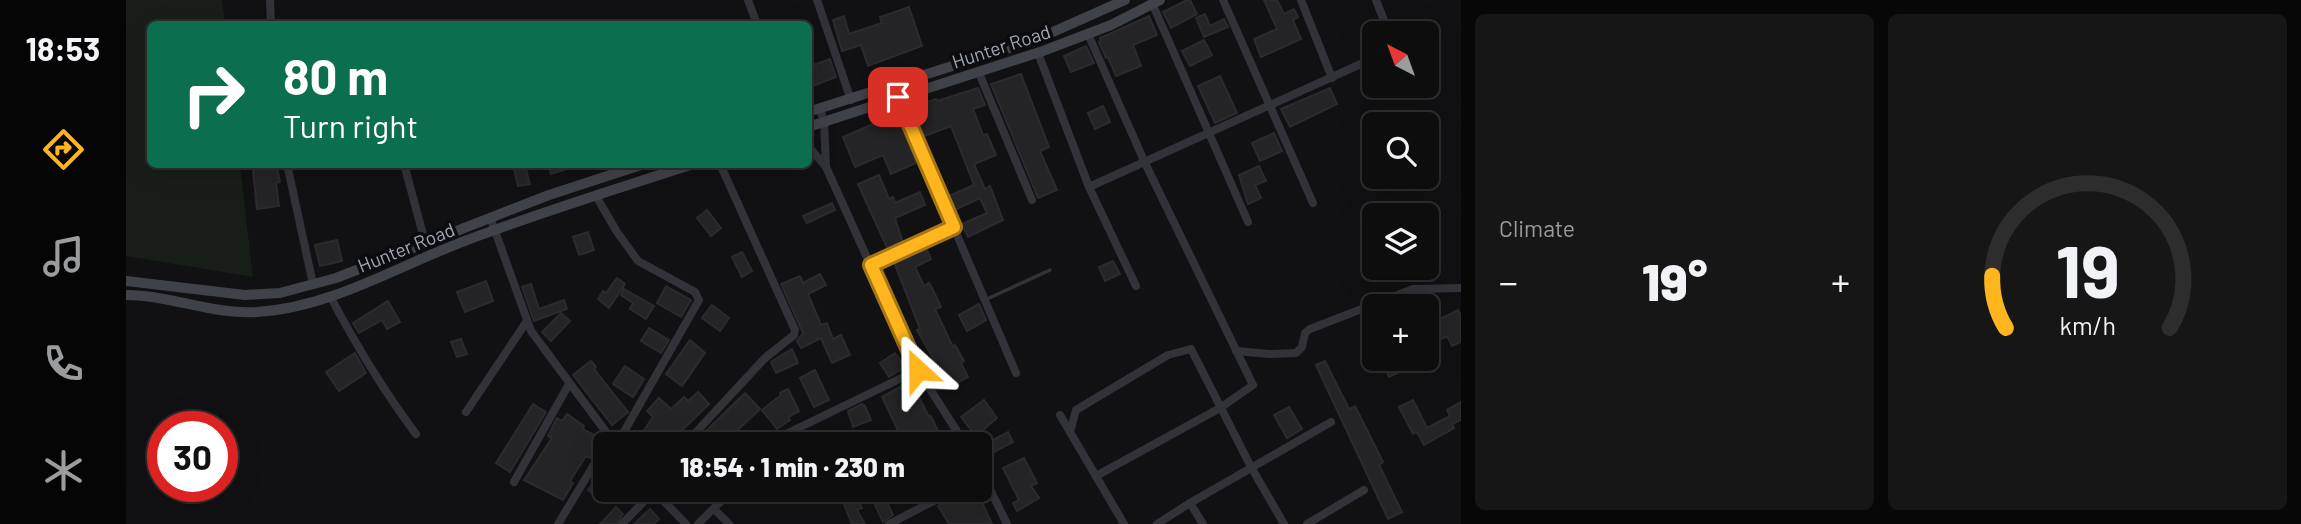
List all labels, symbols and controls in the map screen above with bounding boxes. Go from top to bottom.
street label: Hunter Road [949,19,1053,73]
north arrow [1362,21,1438,98]
map controls [1362,21,1439,371]
text: 18:53 [26,29,100,67]
text: 80 m [283,46,388,105]
icon: right [168,49,259,140]
pin [868,67,928,127]
icon: arrive [879,78,917,116]
text: Turn right [283,106,418,144]
button: search [1362,112,1439,189]
icon: directions [39,125,88,174]
button: layers [1362,203,1439,280]
text: Climate [1499,214,1575,242]
street label: Hunter Road [354,217,458,277]
text: 19 [2055,225,2120,313]
icon: music [39,232,88,281]
text: 19° [1642,249,1707,311]
text: − [1499,258,1518,304]
text: + [1831,258,1850,304]
button: + [1362,294,1439,371]
text: km/h [2059,310,2116,340]
position arrow [881,333,955,407]
icon: phone [39,339,88,388]
speed limit sign: 30 [147,411,238,502]
icon: climate [39,446,88,495]
text: 18:54 · 1 min · 230 m [680,451,905,482]

